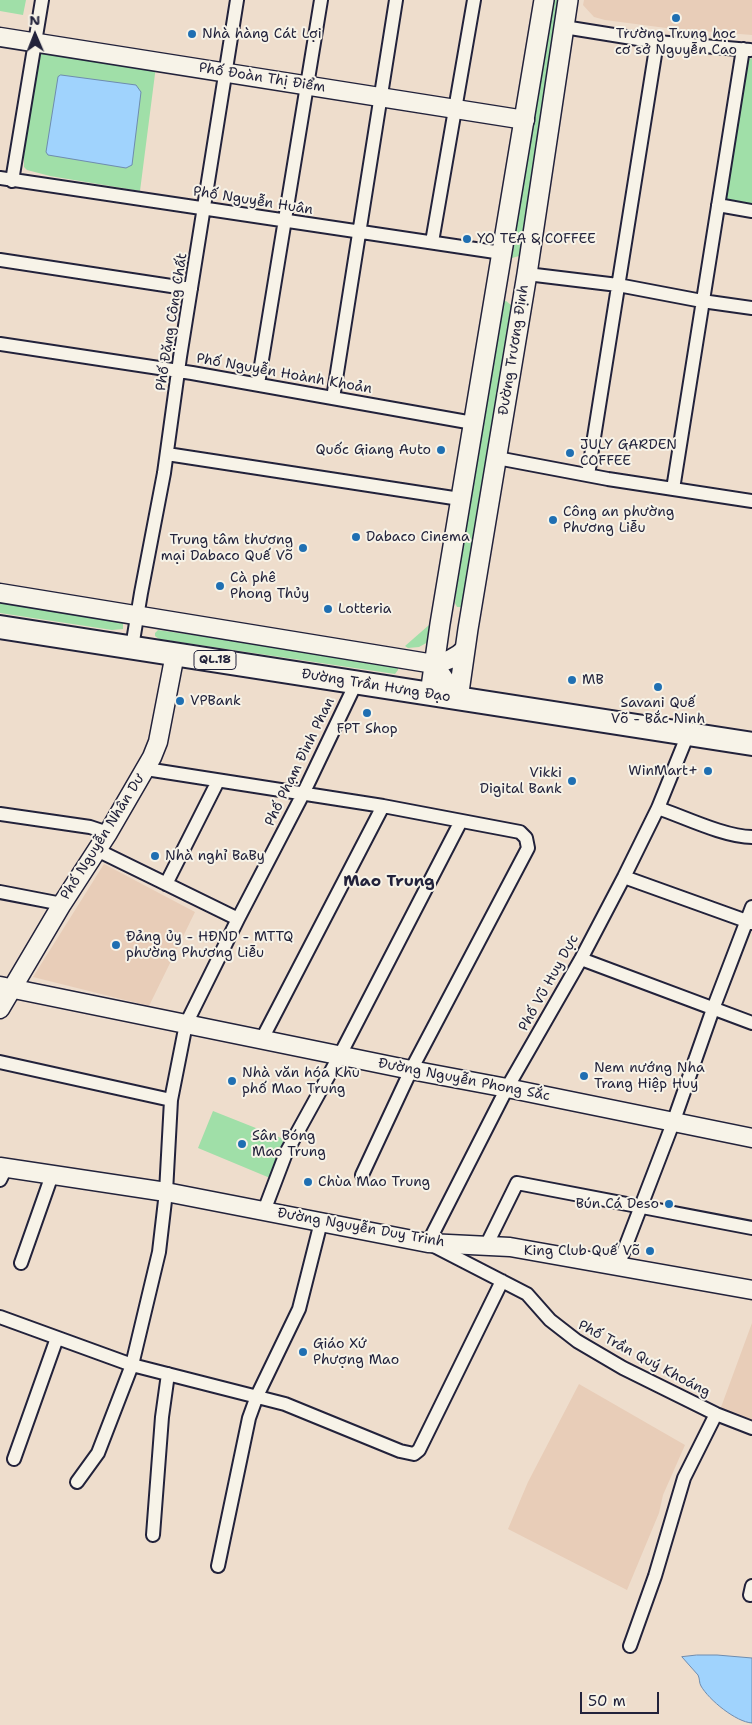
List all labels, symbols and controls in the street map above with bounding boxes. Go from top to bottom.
north arrow [10,10,60,60]
text: N [29,11,40,29]
marker: Trường Trung học cơ sở Nguyễn Cao [670,12,682,24]
place label: Nhà hàng Cát Lợi [202,26,322,42]
place label: Trường Trung học cơ sở Nguyễn Cao [615,26,737,58]
marker: Nhà hàng Cát Lợi [186,28,198,40]
street label: Phố Đoàn Thị Điểm [198,60,326,96]
street label: Phố Nguyễn Huân [192,183,314,219]
place label: YO TEA & COFFEE [477,231,596,247]
marker: YO TEA & COFFEE [461,233,473,245]
street label: Phố Đặng Công Chất [153,252,191,392]
street label: Đường Trương Định [495,283,533,417]
street label: Phố Nguyễn Hoành Khoản [195,350,373,398]
place label: JULY GARDEN COFFEE [580,437,677,470]
place label: Quốc Giang Auto [315,442,431,458]
marker: Quốc Giang Auto [435,444,447,456]
marker: JULY GARDEN COFFEE [564,447,576,459]
place label: Công an phường Phương Liễu [563,504,674,536]
marker: Công an phường Phương Liễu [547,514,559,526]
place label: Dabaco Cinema [366,529,470,545]
marker: Dabaco Cinema [350,531,362,543]
place label: Trung tâm thương mại Dabaco Quế Võ [161,532,293,564]
marker: Trung tâm thương mại Dabaco Quế Võ [297,542,309,554]
place label: Cà phê Phong Thủy [230,570,309,602]
marker: Cà phê Phong Thủy [214,580,226,592]
place label: Lotteria [338,601,392,617]
marker: Lotteria [322,603,334,615]
road number: QL.18 [194,650,236,670]
street label: Đường Trần Hưng Đạo [300,666,452,706]
place label: MB [582,672,604,688]
marker: MB [566,674,578,686]
marker: Savani Quế Võ - Bắc Ninh [652,681,664,693]
place label: VPBank [190,693,241,709]
marker: VPBank [174,695,186,707]
street label: Phố Phạm Đình Phan [262,695,338,829]
place label: Savani Quế Võ - Bắc Ninh [611,695,705,728]
marker: FPT Shop [361,707,373,719]
place label: FPT Shop [336,721,398,737]
place label: WinMart+ [628,763,698,779]
place label: Vikki Digital Bank [480,765,562,798]
marker: WinMart+ [702,765,714,777]
street label: Phố Nguyễn Nhân Dư [57,771,149,903]
marker: Vikki Digital Bank [566,775,578,787]
place label: Nhà nghỉ BaBy [165,848,265,864]
marker: Nhà nghỉ BaBy [149,850,161,862]
district label: Mao Trung [343,872,435,892]
place label: Đảng ủy - HĐND - MTTQ phường Phương Liễu [126,929,293,962]
street label: Phố Vũ Huy Dực [516,932,582,1034]
marker: Đảng ủy - HĐND - MTTQ phường Phương Liễu [110,939,122,951]
street label: Đường Nguyễn Phong Sắc [377,1055,551,1105]
place label: Nem nướng Nha Trang Hiệp Huy [594,1060,705,1092]
place label: Nhà văn hóa Khu phố Mao Trung [242,1065,360,1098]
marker: Nem nướng Nha Trang Hiệp Huy [578,1070,590,1082]
marker: Nhà văn hóa Khu phố Mao Trung [226,1075,238,1087]
place label: Sân Bóng Mao Trung [252,1128,326,1160]
marker: Sân Bóng Mao Trung [236,1138,248,1150]
place label: Chùa Mao Trung [318,1174,430,1190]
marker: Chùa Mao Trung [302,1176,314,1188]
place label: Bún Cá Deso [576,1196,659,1212]
marker: Bún Cá Deso [663,1198,675,1210]
street label: Đường Nguyễn Duy Trinh [276,1205,446,1251]
place label: King Club Quế Võ [524,1243,640,1259]
marker: King Club Quế Võ [644,1245,656,1257]
street label: Phố Trần Quý Khoáng [575,1317,713,1401]
place label: Giáo Xứ Phượng Mao [313,1336,399,1368]
marker: Giáo Xứ Phượng Mao [297,1346,309,1358]
scale bar [582,1682,661,1714]
text: 50 m [588,1691,626,1711]

